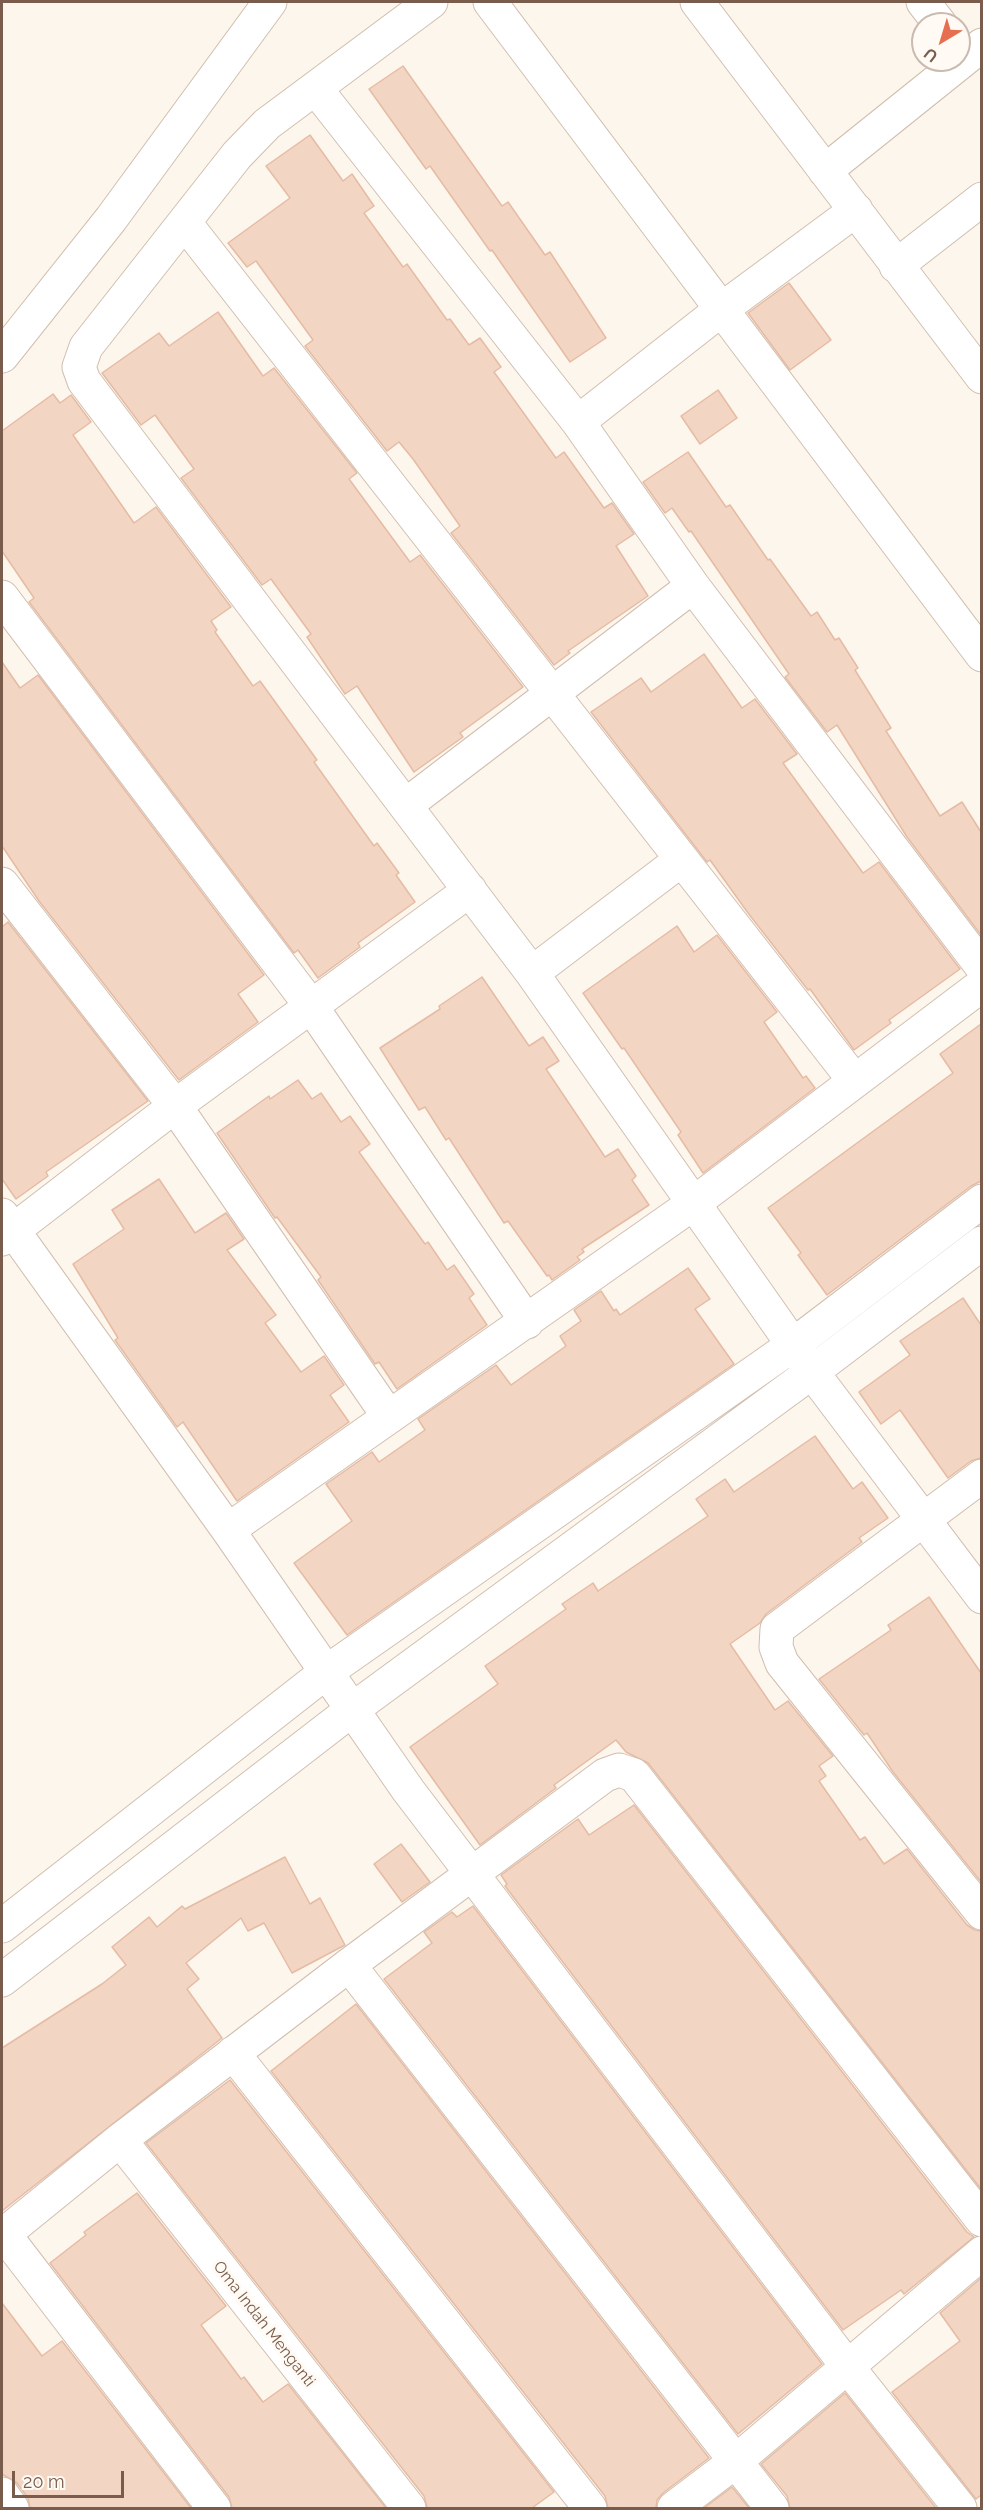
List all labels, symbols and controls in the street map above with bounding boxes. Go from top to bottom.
north arrow [911,12,971,72]
text: U [920,44,941,66]
street label: Oma Indah Menganti [209,2257,319,2391]
scale bar [15,2459,128,2497]
text: 20 m [23,2471,65,2492]

